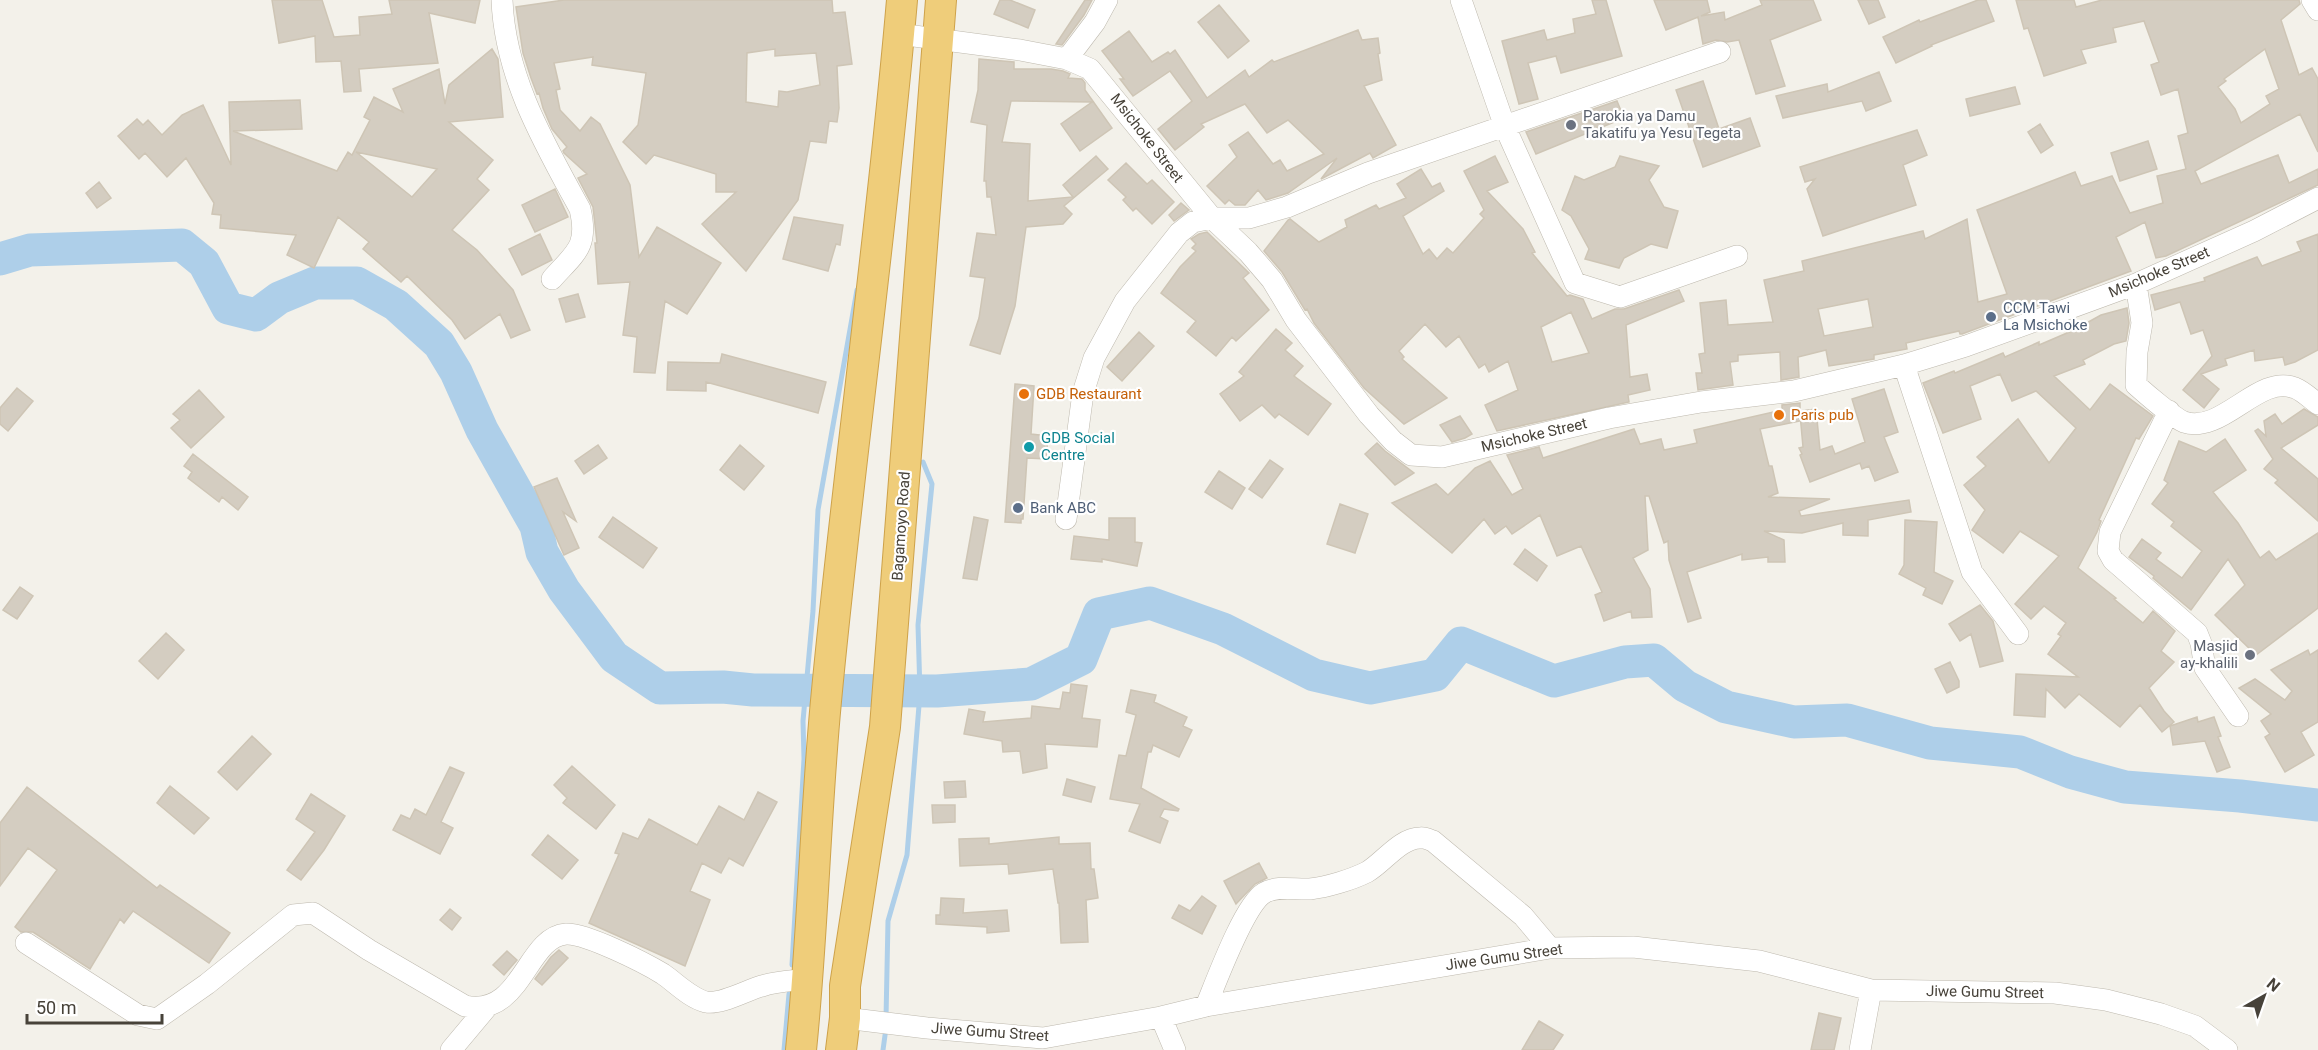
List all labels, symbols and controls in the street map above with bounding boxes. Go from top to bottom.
street label: Msichoke Street [1107,90,1187,186]
place label: Parokia ya Damu Takatifu ya Yesu Tegeta [1583,107,1741,142]
marker: Parokia ya Damu Takatifu ya Yesu Tegeta [1564,118,1578,132]
street label: Msichoke Street [2106,243,2212,301]
place label: CCM Tawi La Msichoke [2003,299,2088,334]
marker: CCM Tawi La Msichoke [1984,310,1998,324]
place label: GDB Restaurant [1036,385,1142,403]
marker: GDB Restaurant [1017,387,1031,401]
place label: Paris pub [1791,406,1854,424]
marker: Paris pub [1772,408,1786,422]
street label: Msichoke Street [1479,414,1589,456]
place label: GDB Social Centre [1041,429,1115,464]
marker: GDB Social Centre [1022,440,1036,454]
street label: Bagamoyo Road [888,471,914,581]
place label: Bank ABC [1030,499,1096,517]
marker: Bank ABC [1011,501,1025,515]
place label: Masjid ay-khalili [2180,637,2238,672]
marker: Masjid ay-khalili [2243,648,2257,662]
street label: Jiwe Gumu Street [1444,940,1564,974]
north arrow [2234,966,2294,1026]
text: N [2263,974,2284,996]
street label: Jiwe Gumu Street [1926,982,2044,1002]
scale bar [27,987,162,1025]
text: 50 m [36,997,76,1018]
street label: Jiwe Gumu Street [930,1019,1050,1045]

